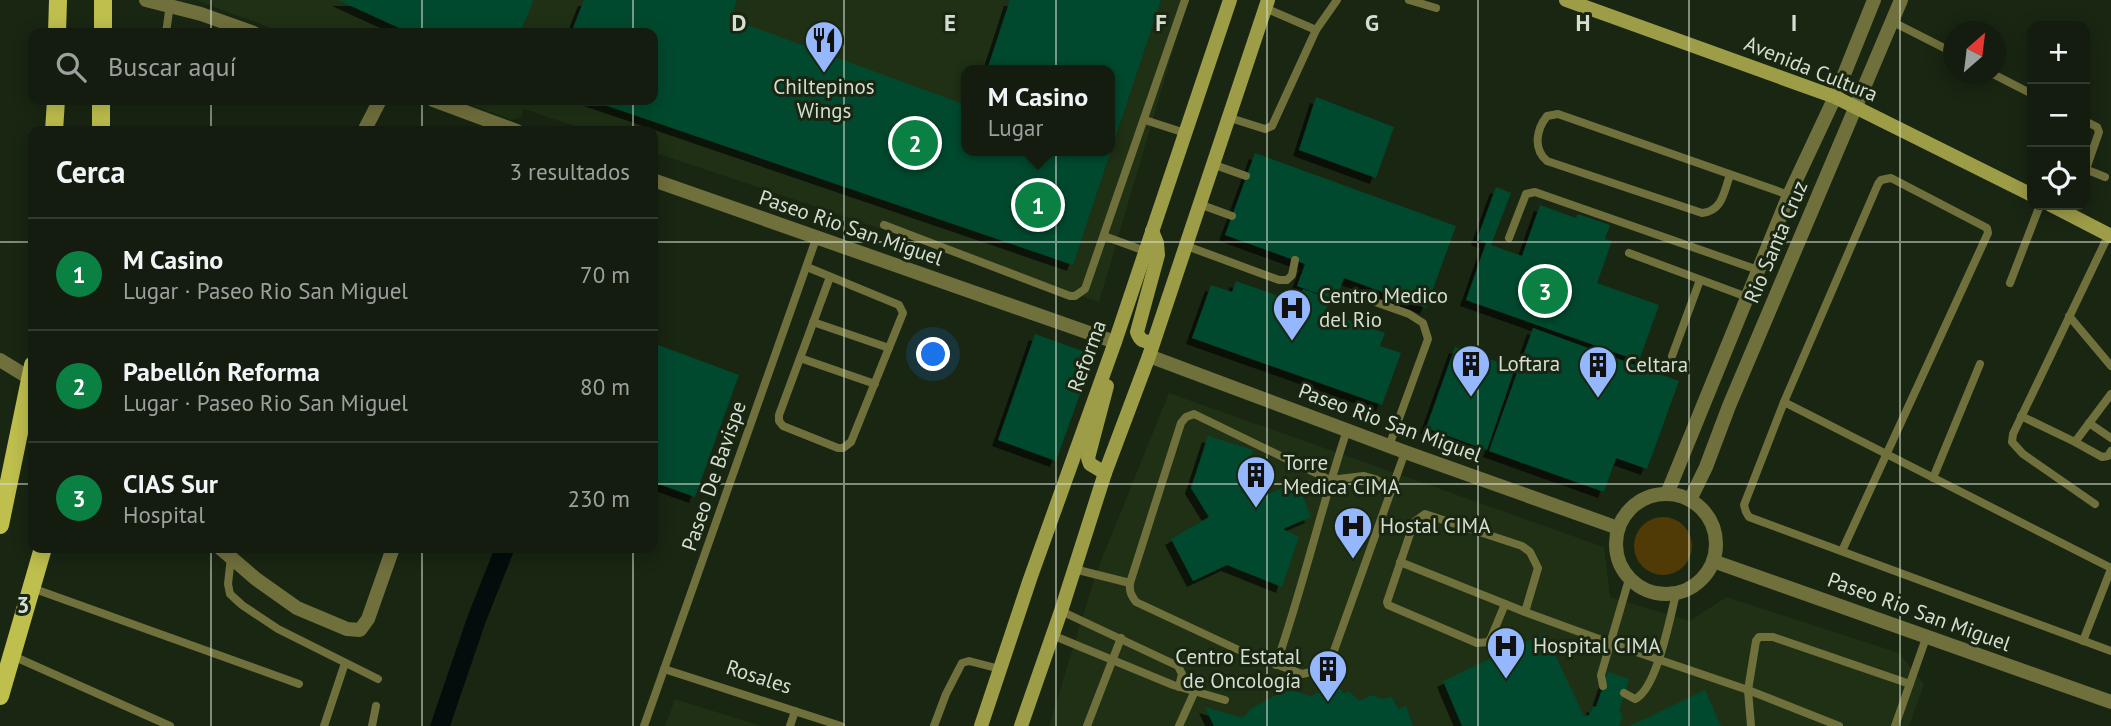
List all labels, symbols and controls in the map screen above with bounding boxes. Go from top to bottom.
text: D [732,8,746,37]
text: E [944,8,956,37]
text: F [1155,8,1167,37]
text: G [1365,8,1379,37]
text: H [1576,8,1590,37]
text: I [1791,8,1797,37]
restaurant icon: Chiltepinos Wings [803,19,845,74]
north arrow [1943,21,2006,84]
map controls [2027,21,2090,210]
button: + [2027,21,2090,84]
search box [28,28,658,105]
street label: Avenida Cultura [1740,29,1882,108]
icon: search [52,48,90,86]
text: Buscar aquí [108,50,236,83]
popup [961,65,1115,156]
place label: Chiltepinos Wings [773,73,875,124]
text: M Casino [988,80,1088,113]
button: − [2027,84,2090,147]
text: Lugar [988,113,1043,142]
pin: 2 [892,117,938,169]
button: locate [2027,147,2090,210]
text: Cerca [56,152,125,191]
text: 3 resultados [509,157,630,186]
street label: Rio Santa Cruz [1738,176,1813,307]
pin: 1 [1015,179,1061,231]
street label: Paseo Rio San Miguel [756,183,947,272]
text: M Casino [123,243,223,276]
text: 1 [72,260,86,289]
text: 70 m [580,260,630,289]
pin: 3 [1522,265,1568,317]
text: Lugar · Paseo Rio San Miguel [123,276,408,305]
place label: Centro Medico del Rio [1319,282,1448,333]
hospital icon: Centro Medico del Rio [1271,287,1313,342]
street label: Reforma [1061,316,1112,395]
your location [916,337,950,371]
building icon: Loftara [1450,343,1492,398]
building icon: Celtara [1577,344,1619,399]
place label: Loftara [1498,350,1560,377]
place label: Celtara [1625,351,1688,378]
text: Pabellón Reforma [123,355,320,388]
text: 2 [72,372,86,401]
text: 80 m [580,372,630,401]
street label: Paseo Rio San Miguel [1295,377,1485,468]
text: Lugar · Paseo Rio San Miguel [123,388,408,417]
street label: Paseo De Bavispe [675,397,752,554]
place label: Torre Medica CIMA [1283,449,1400,500]
building icon: Torre Medica CIMA [1235,454,1277,509]
text: CIAS Sur [123,467,218,500]
text: 3 [72,484,86,513]
text: 230 m [568,484,630,513]
text: Hospital [123,500,205,529]
hospital icon: Hostal CIMA [1332,505,1374,560]
place label: Hostal CIMA [1380,512,1491,539]
street label: Paseo Rio San Miguel [1824,566,2014,657]
text: 3 [16,590,30,619]
hospital icon: Hospital CIMA [1485,625,1527,680]
place label: Hospital CIMA [1533,632,1661,659]
place label: Centro Estatal de Oncología [1175,643,1301,694]
building icon: Centro Estatal de Oncología [1307,648,1349,703]
street label: Rosales [723,653,795,700]

